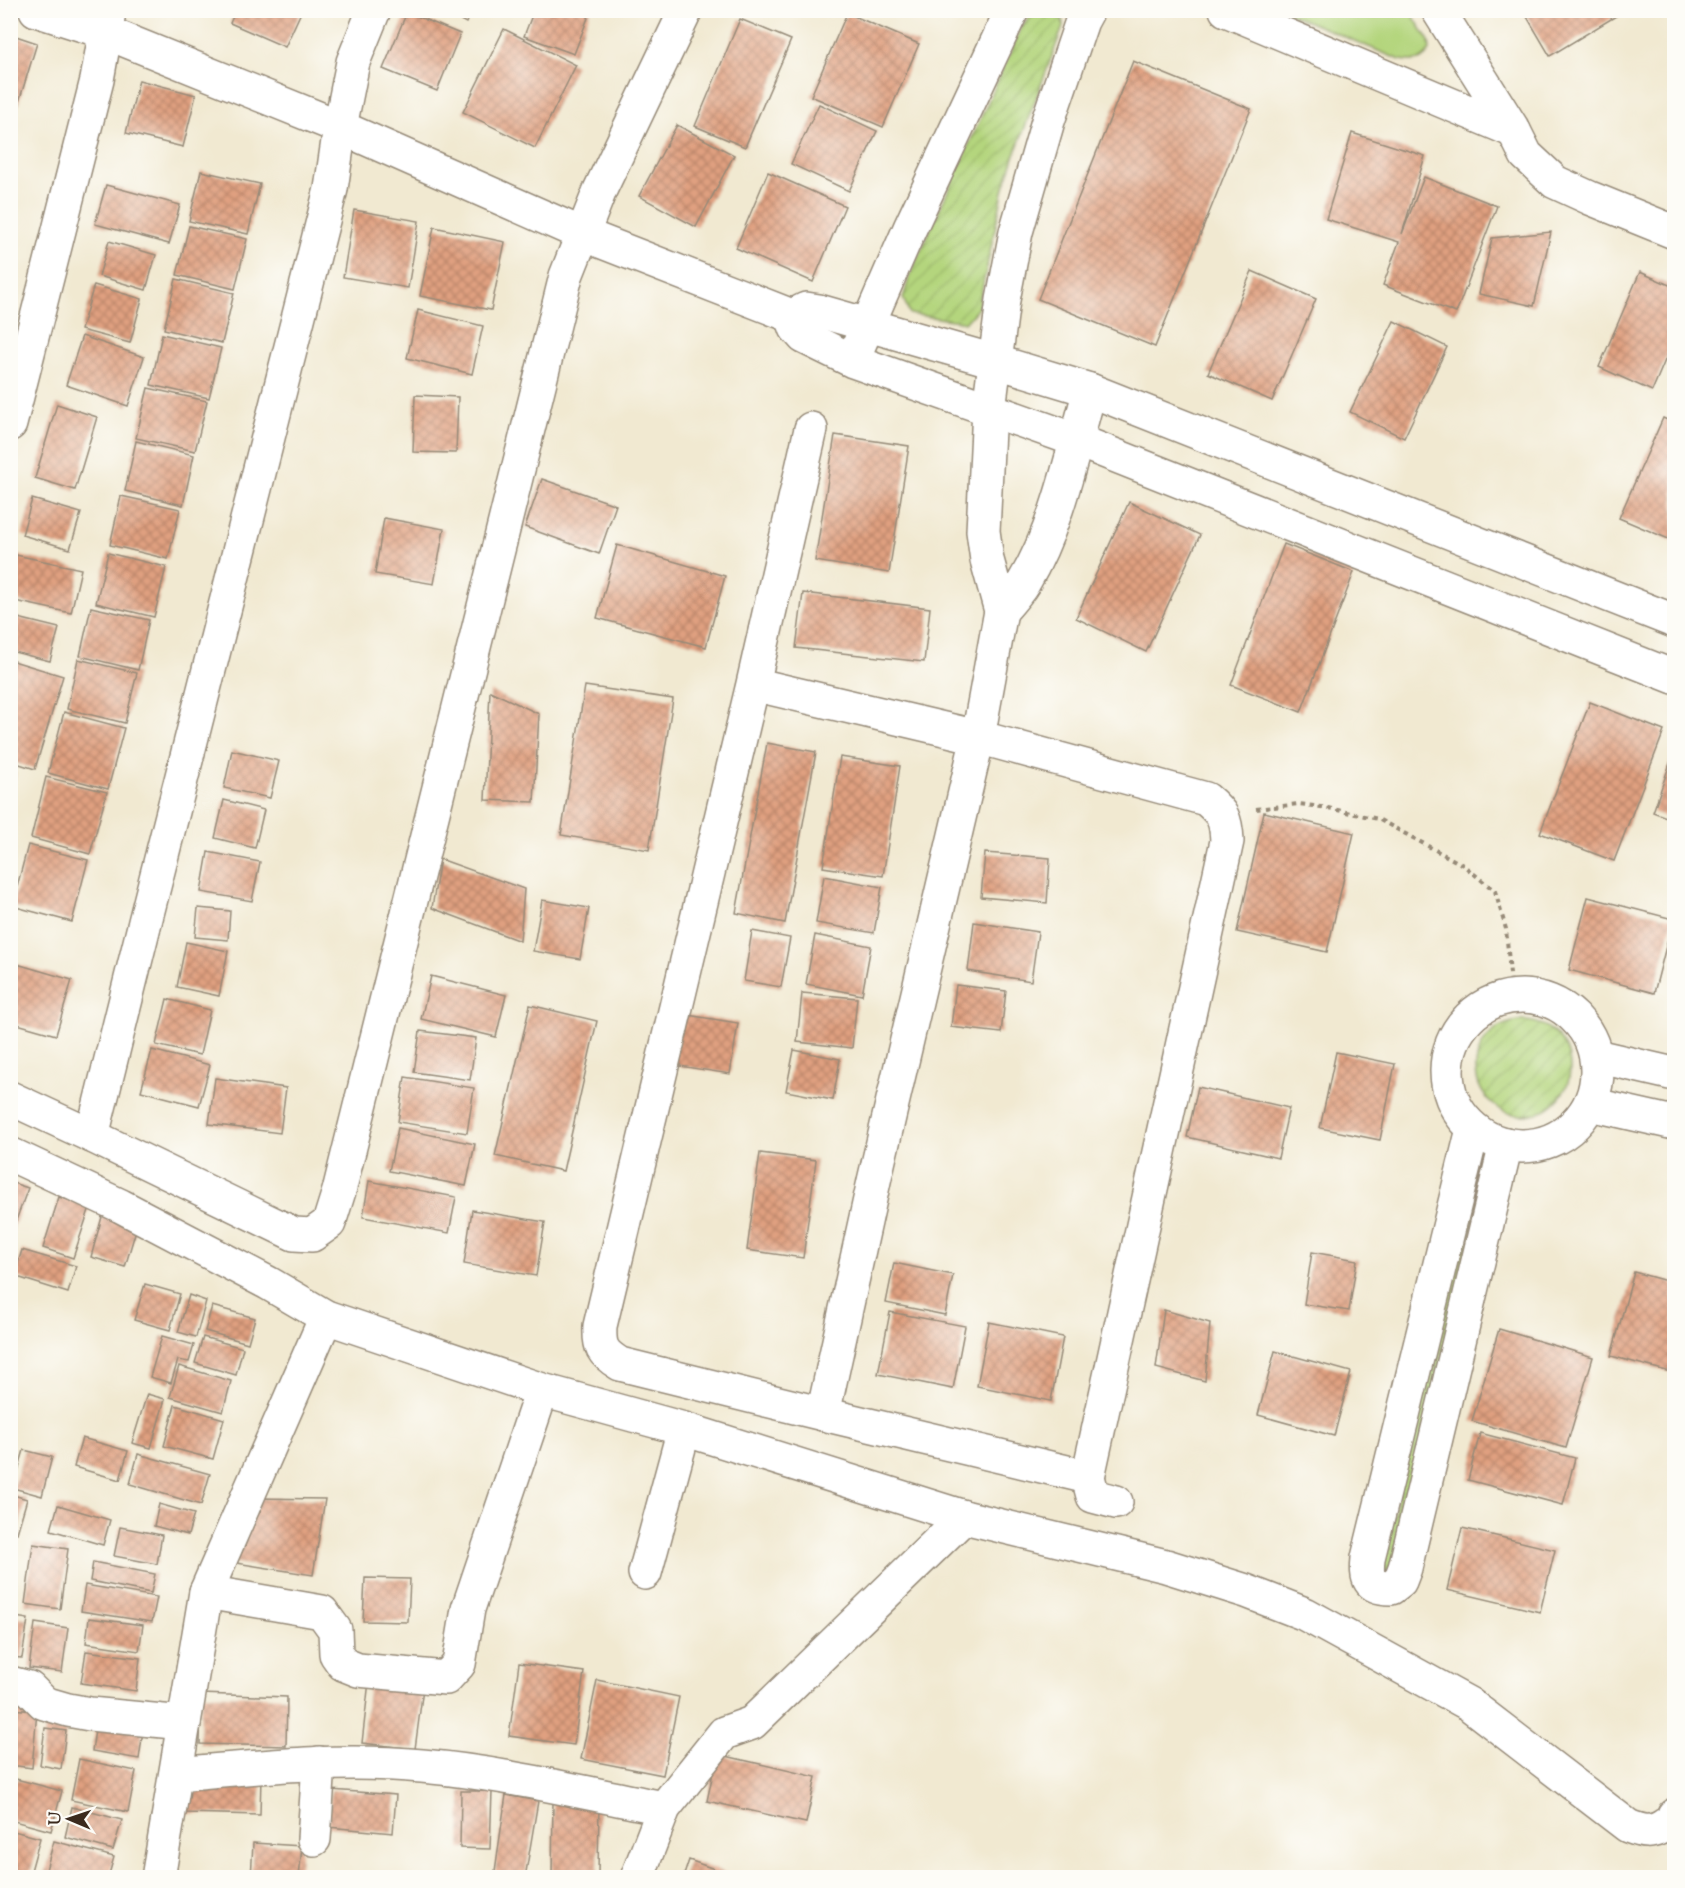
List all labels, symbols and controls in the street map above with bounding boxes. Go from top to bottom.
north arrow [39,1789,99,1849]
text: U [45,1811,68,1825]

